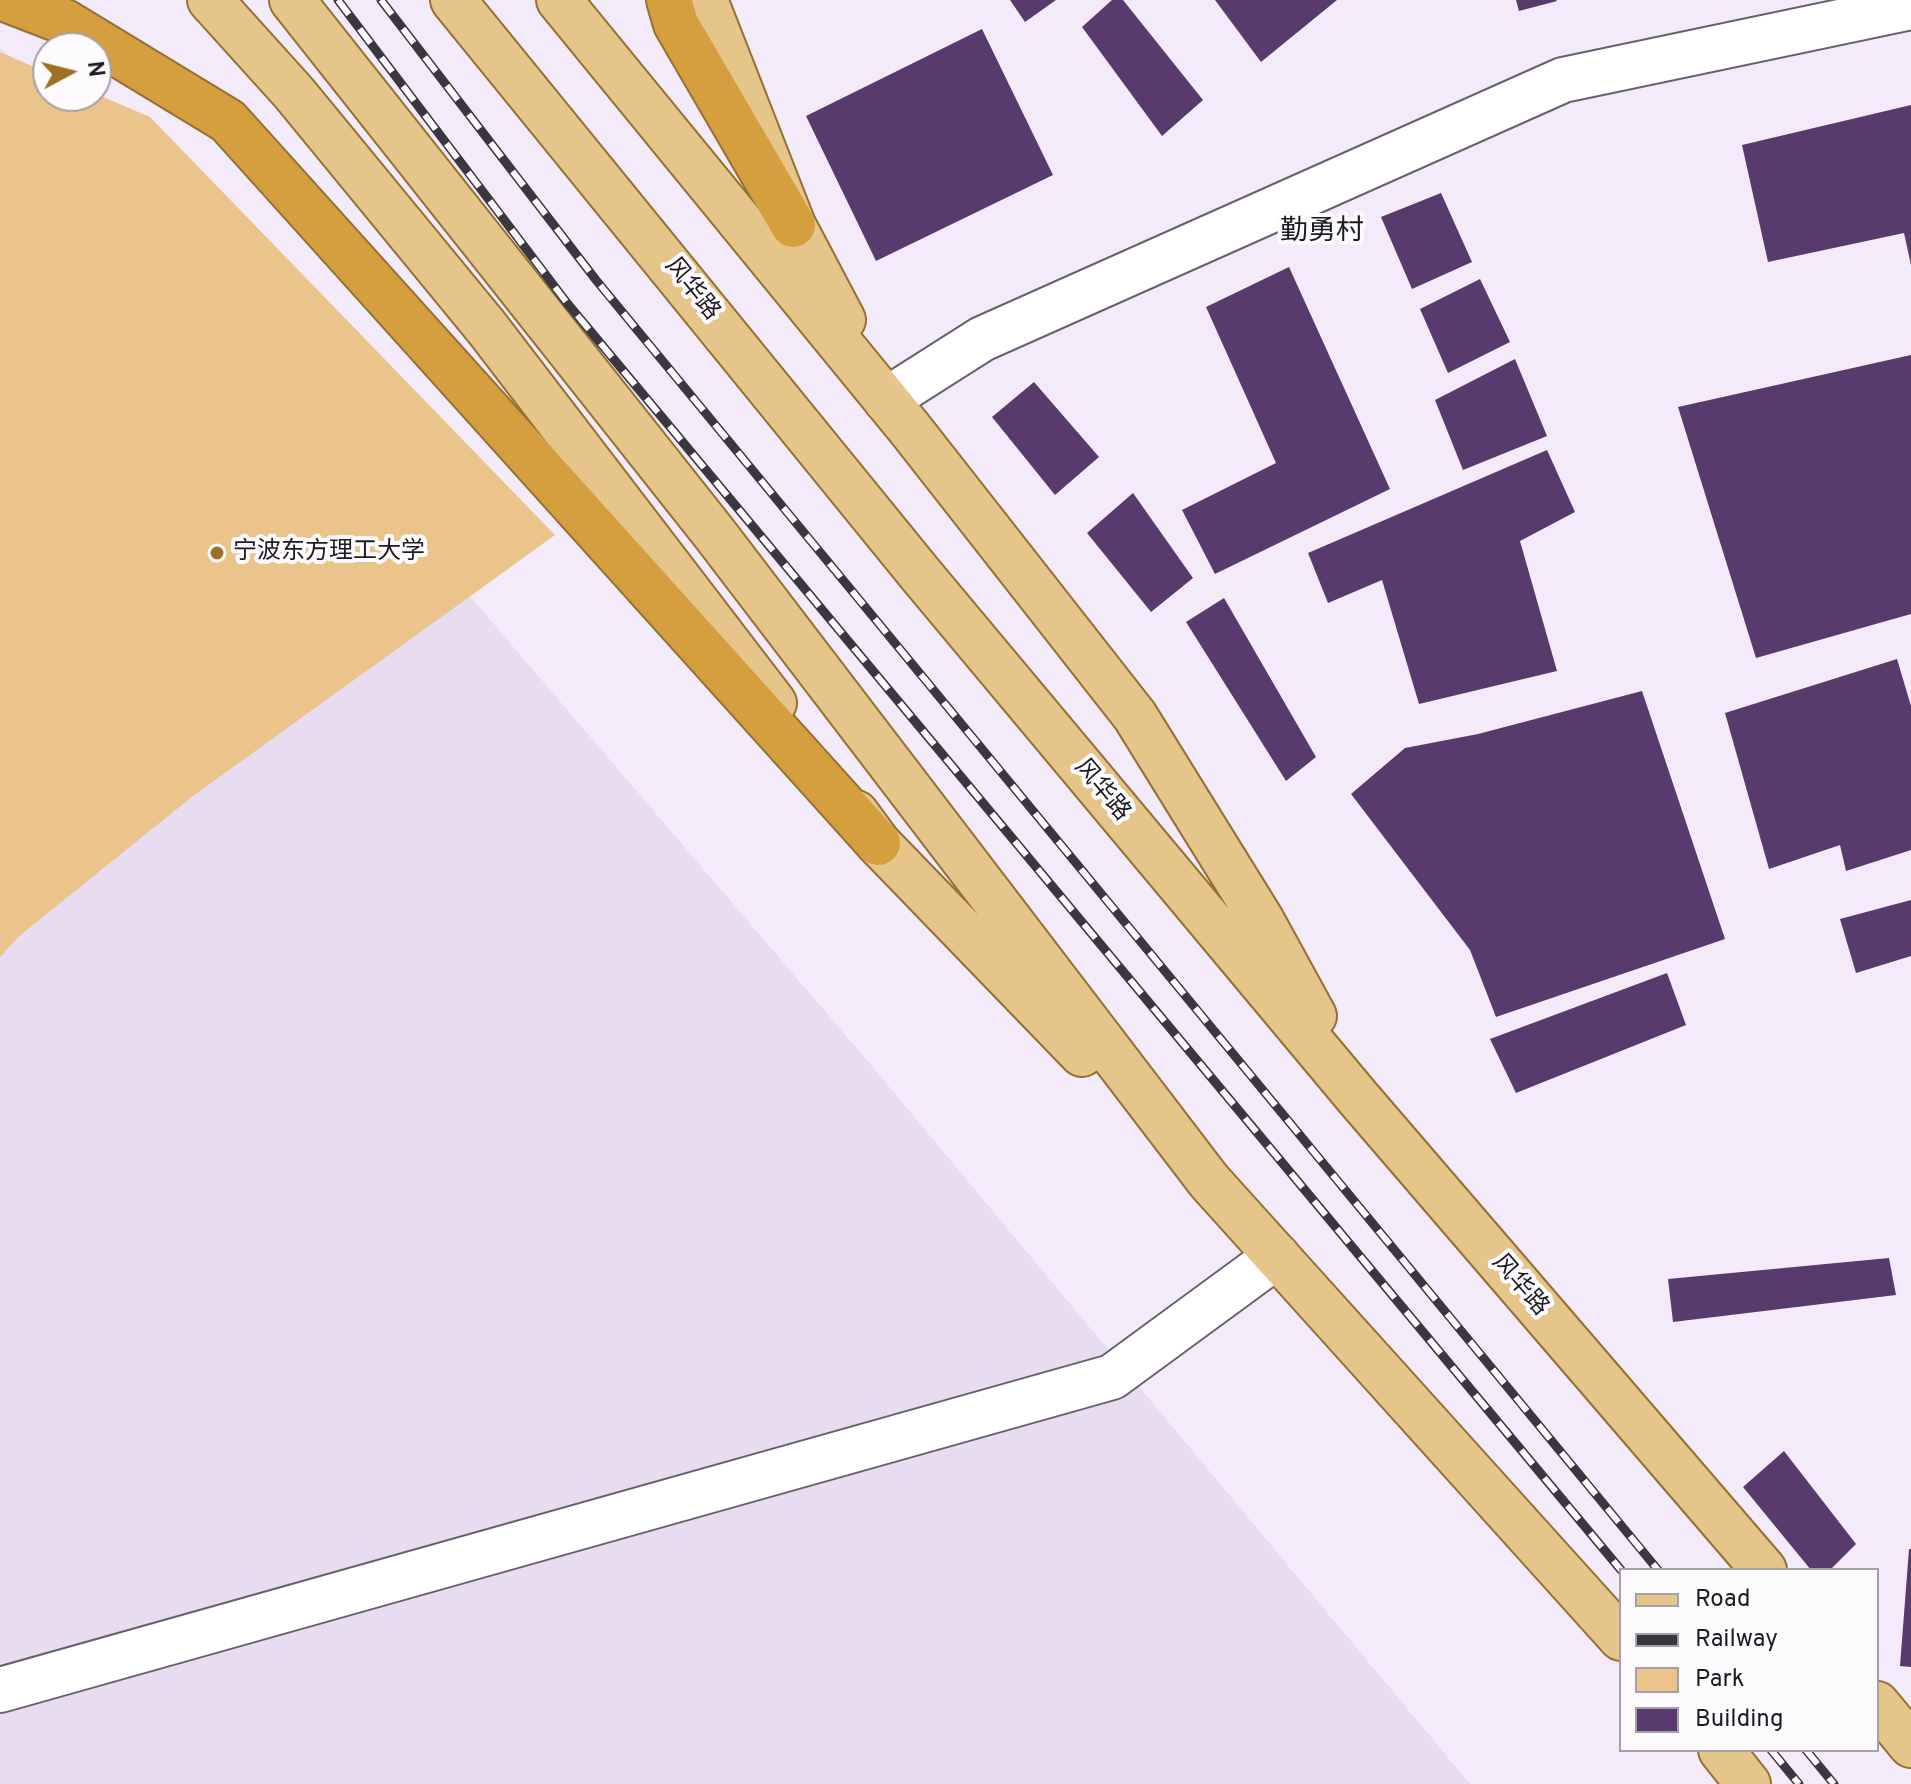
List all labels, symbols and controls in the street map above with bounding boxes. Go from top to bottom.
north arrow [32,32,112,112]
text: N [80,60,109,79]
district label: 勤勇村 [1280,216,1364,250]
street label: 风华路 [657,253,725,327]
place label: 宁波东方理工大学 [233,539,425,567]
marker: 宁波东方理工大学 [208,544,226,562]
street label: 风华路 [1067,754,1135,828]
street label: 风华路 [1485,1249,1553,1323]
legend [1619,1568,1879,1752]
text: Road [1695,1585,1751,1615]
text: Railway [1695,1625,1778,1655]
text: Park [1695,1665,1745,1695]
text: Building [1695,1705,1784,1735]

